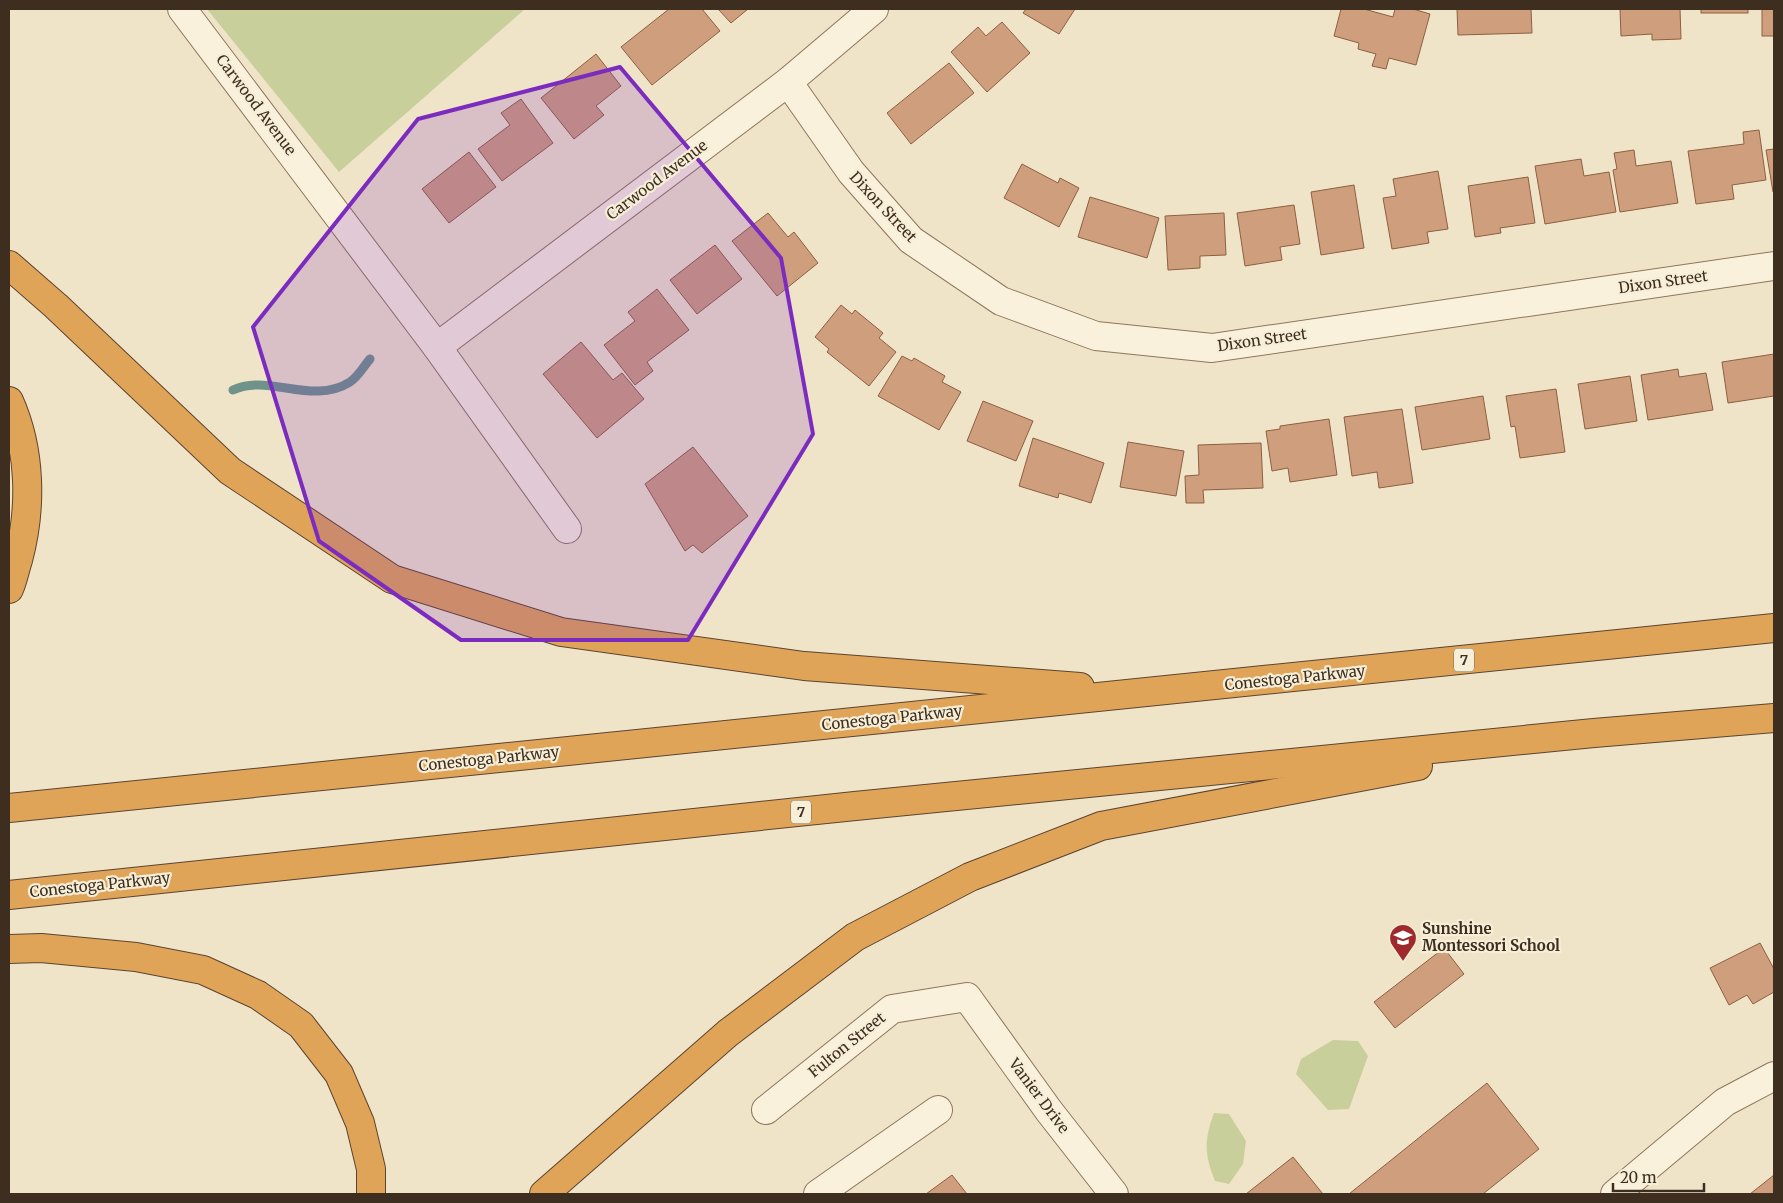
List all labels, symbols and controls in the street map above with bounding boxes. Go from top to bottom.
street label: Carwood Avenue [212,51,301,159]
street label: Carwood Avenue [603,135,711,224]
street label: Dixon Street [846,167,921,246]
street label: Dixon Street [1617,266,1709,297]
street label: Dixon Street [1216,324,1308,355]
road number: 7 [1454,648,1474,672]
street label: Conestoga Parkway [1224,661,1366,694]
street label: Conestoga Parkway [821,701,963,734]
street label: Conestoga Parkway [418,742,560,775]
road number: 7 [791,800,811,824]
street label: Conestoga Parkway [29,868,171,901]
place label: Sunshine Montessori School [1422,919,1560,955]
school or university icon: Sunshine Montessori School [1388,923,1418,962]
street label: Fulton Street [804,1008,889,1081]
street label: Vanier Drive [1004,1054,1074,1137]
scale bar [1613,1160,1704,1192]
text: 20 m [1620,1168,1657,1187]

